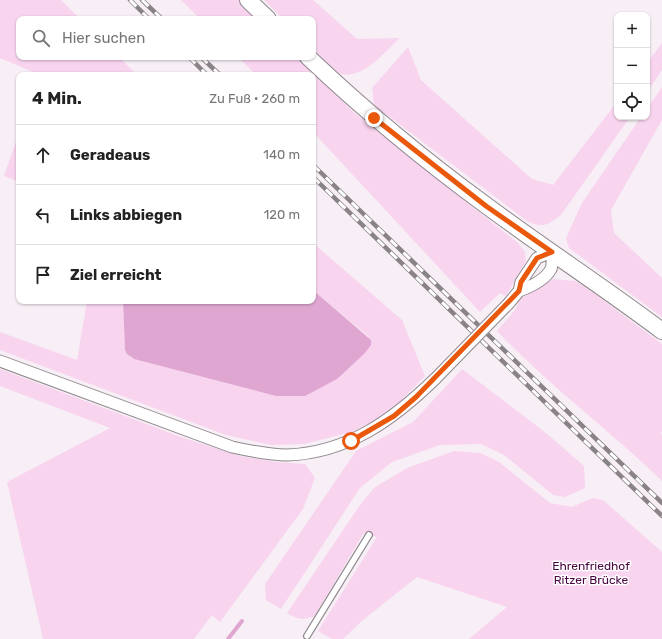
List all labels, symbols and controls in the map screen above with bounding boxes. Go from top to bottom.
map controls [614,12,650,120]
button: + [614,12,650,48]
search box [16,16,316,60]
icon: search [30,27,52,49]
text: Hier suchen [62,29,145,47]
button: − [614,48,650,84]
button: locate [614,84,650,120]
text: 4 Min. [32,88,82,108]
text: Zu Fuß · 260 m [209,91,300,106]
route end [365,109,383,127]
icon: ahead [32,144,54,166]
text: Geradeaus [70,146,150,164]
text: 140 m [263,147,300,162]
icon: left [32,204,54,226]
text: Links abbiegen [70,206,182,224]
text: 120 m [264,207,300,222]
icon: arrive [32,264,54,286]
text: Ziel erreicht [70,266,162,284]
route start [342,432,360,450]
park label: Ehrenfriedhof Ritzer Brücke [552,559,630,587]

